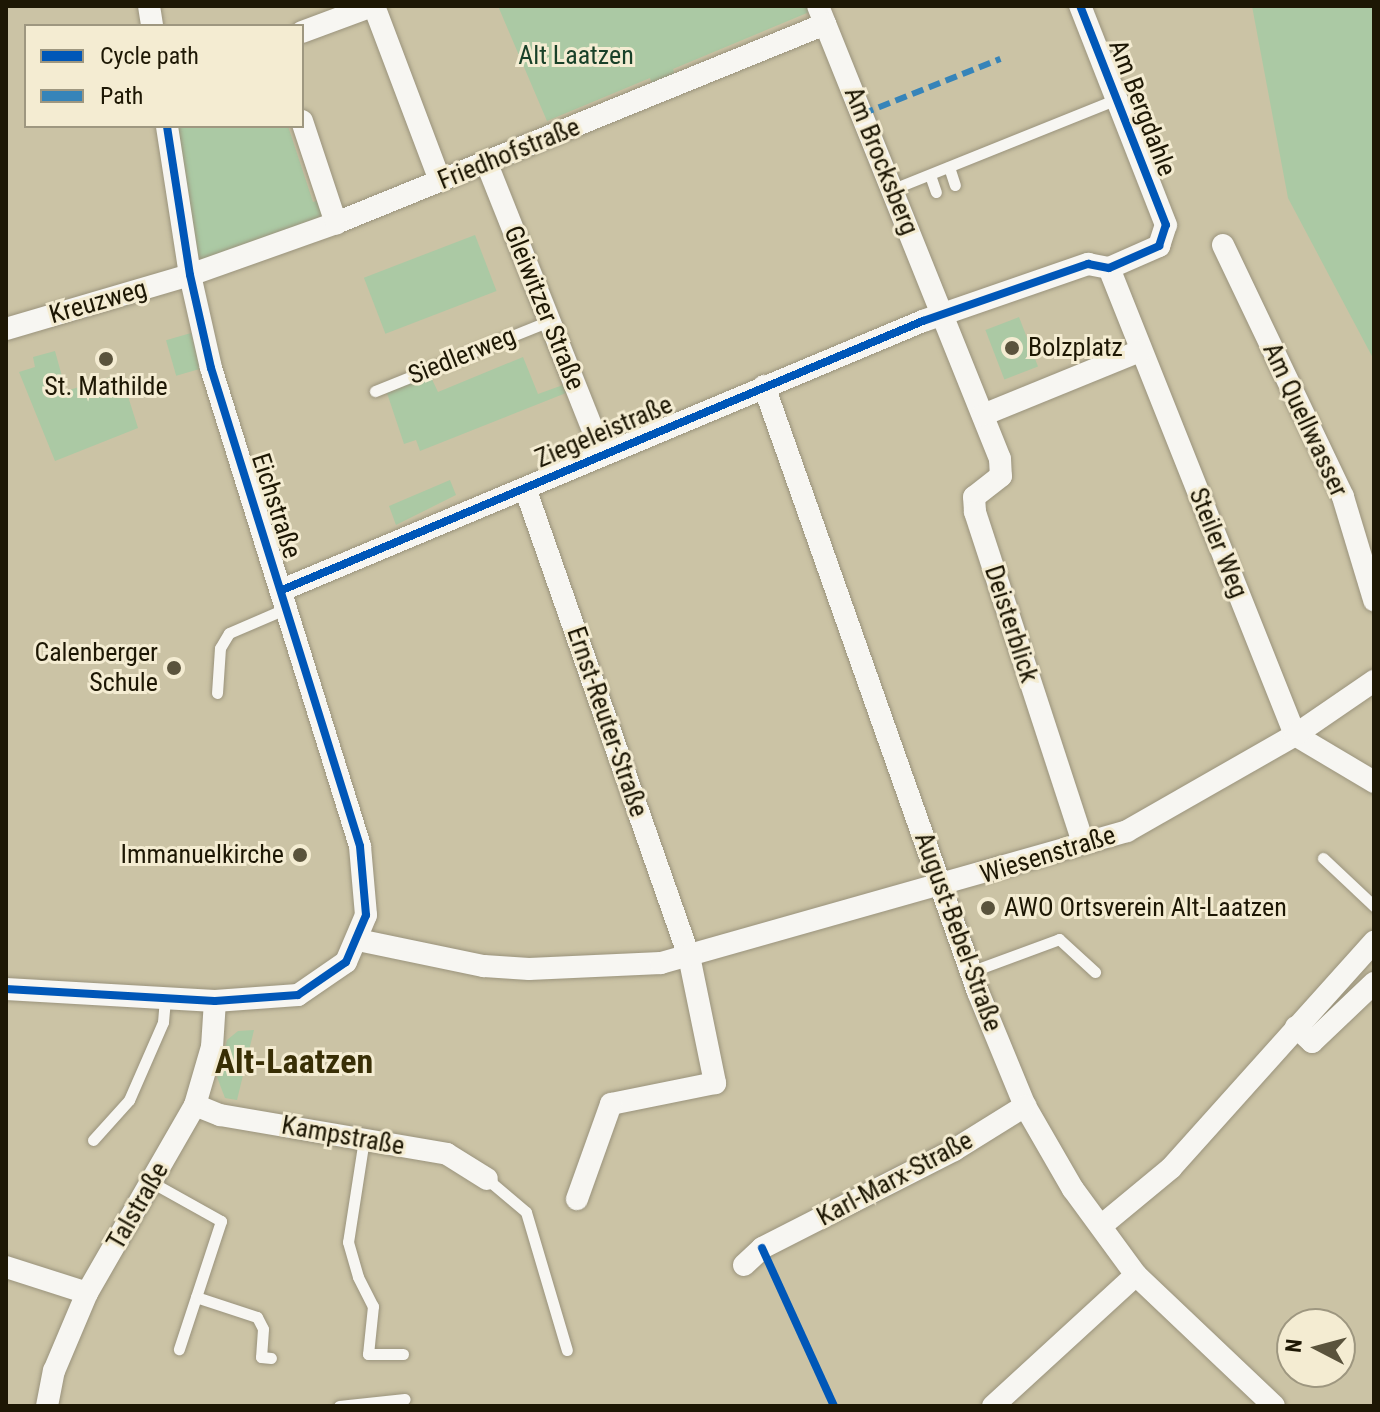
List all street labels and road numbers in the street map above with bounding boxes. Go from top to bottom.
street label: Am Bergdahle [1102,35,1182,181]
street label: Am Brocksberg [837,83,925,239]
street label: Friedhofstraße [434,111,584,197]
street label: Gleiwitzer Straße [497,221,591,395]
street label: Kreuzweg [46,273,150,331]
street label: Siedlerweg [404,320,520,392]
street label: Am Quellwasser [1256,338,1354,502]
street label: Ziegeleistraße [531,389,677,475]
street label: Eichstraße [244,450,308,562]
street label: Steiler Weg [1182,483,1254,603]
street label: Deisterblick [977,562,1045,686]
street label: Ernst-Reuter-Straße [560,623,654,821]
street label: Wiesenstraße [977,820,1119,890]
street label: August-Bebel-Straße [908,828,1008,1036]
street label: Kampstraße [279,1110,407,1162]
street label: Karl-Marx-Straße [812,1125,978,1233]
street label: Talstraße [101,1157,175,1255]

